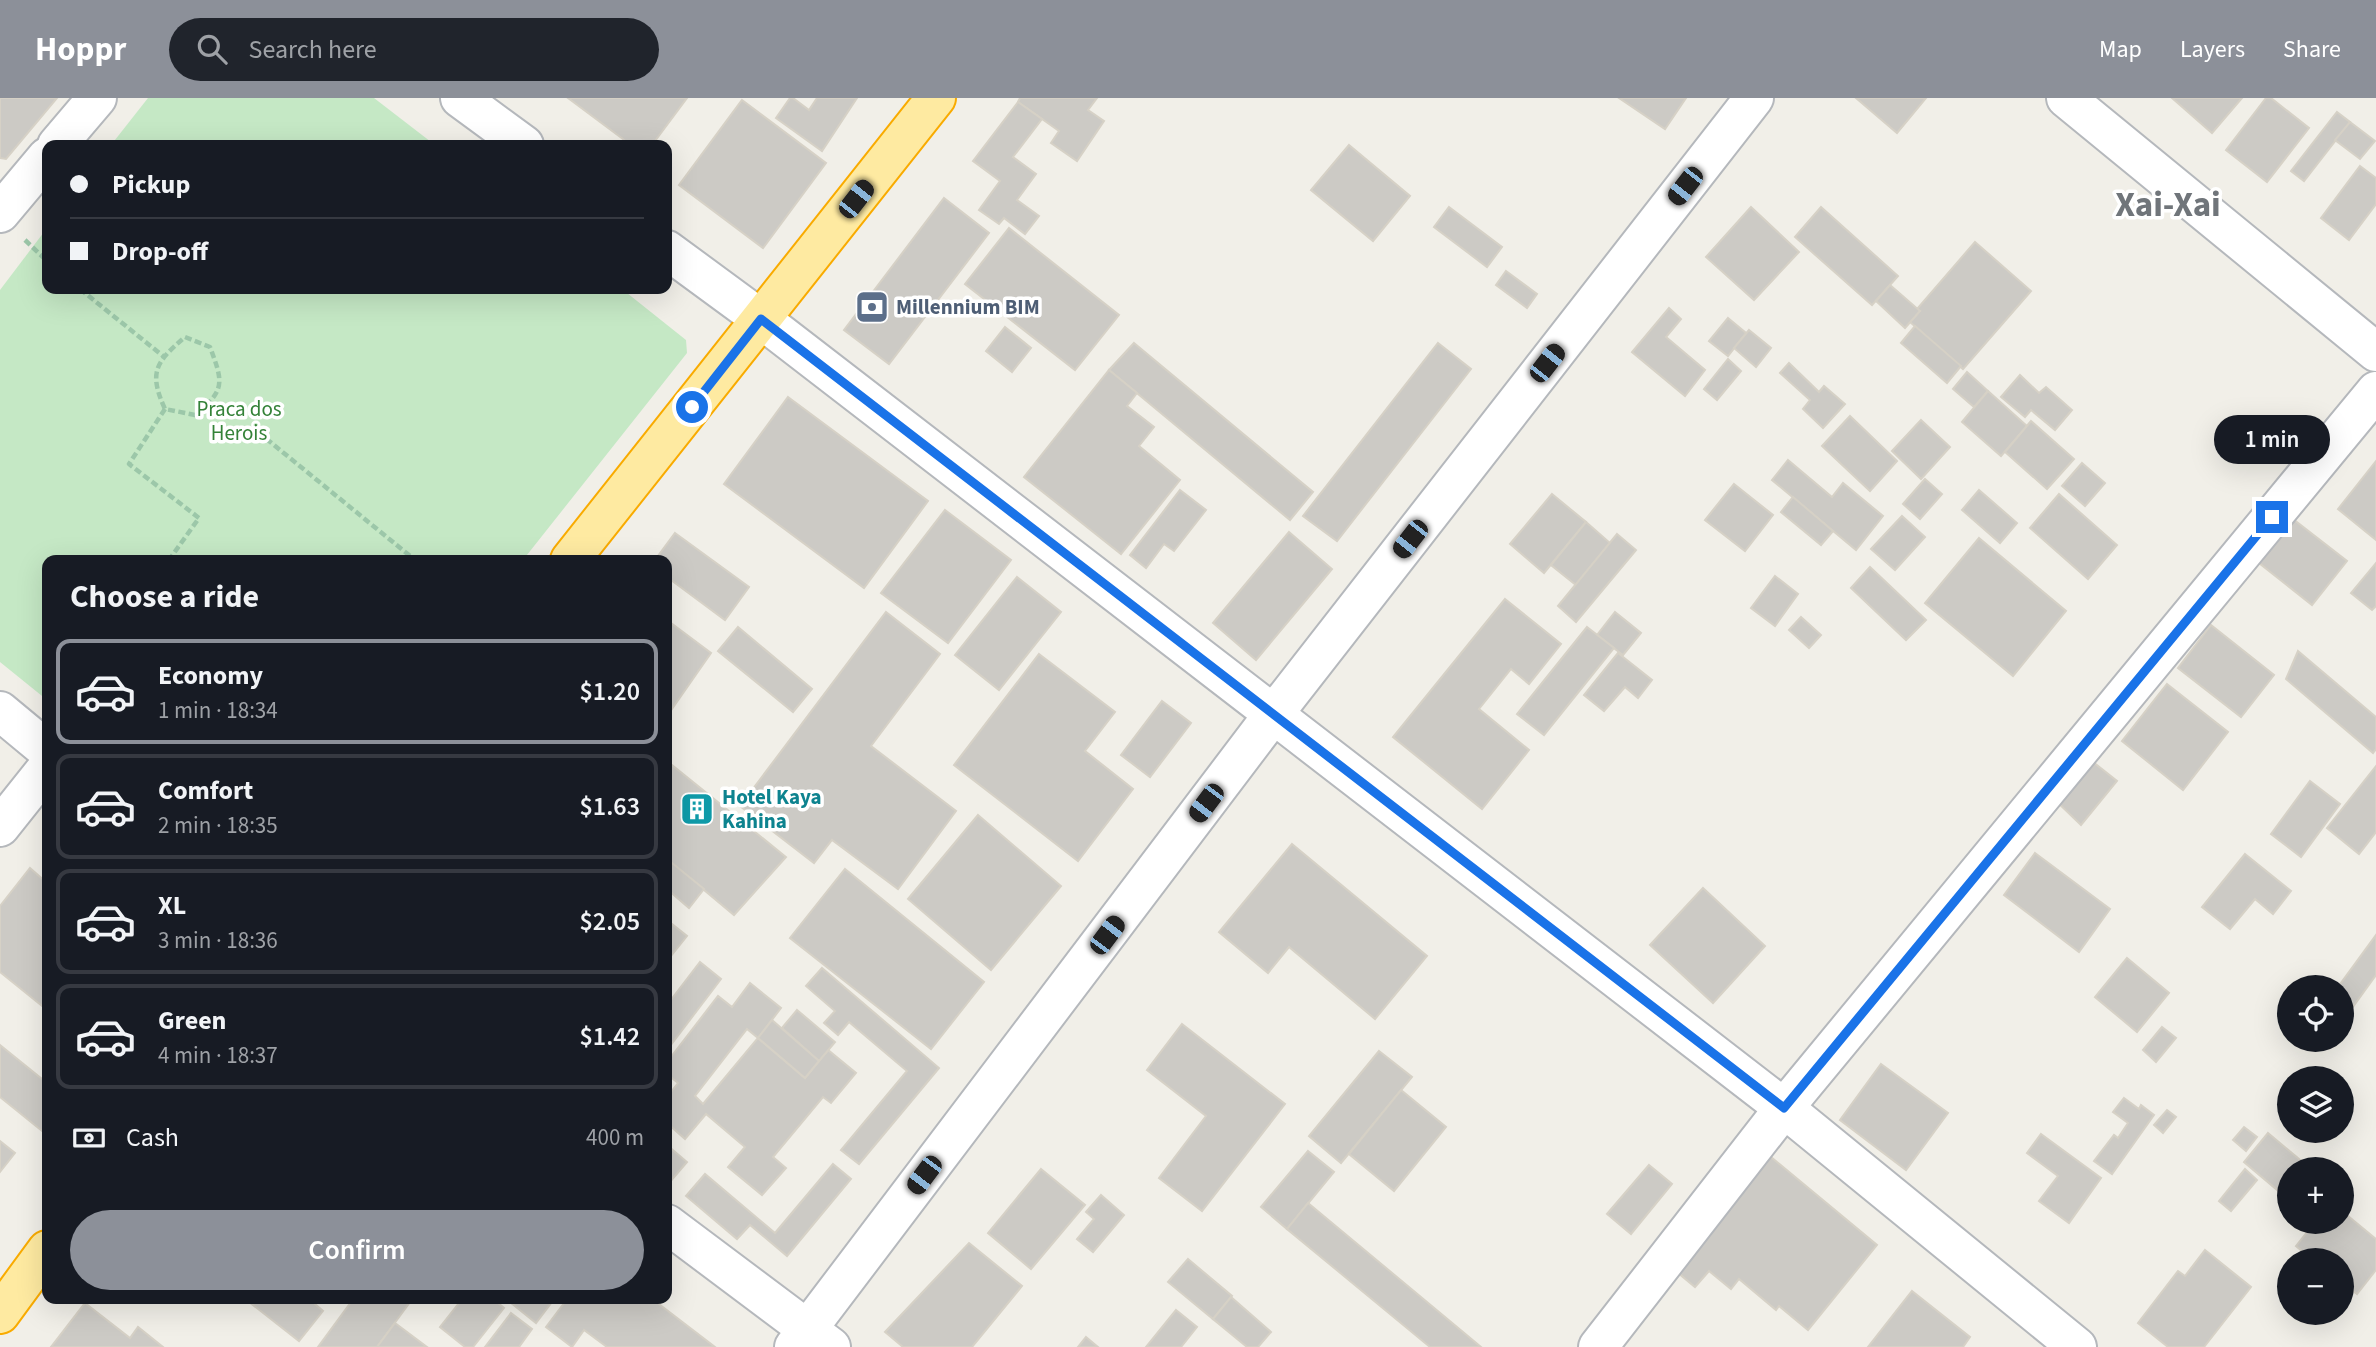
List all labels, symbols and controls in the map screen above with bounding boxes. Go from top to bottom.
search box [169,18,659,81]
text: Hoppr [35,26,127,73]
icon: search [193,30,231,68]
text: Search here [249,31,377,68]
text: Map [2099,32,2142,67]
text: Layers [2180,32,2245,67]
text: Share [2283,32,2341,67]
car [1664,163,1707,209]
text: Pickup [112,166,190,203]
car [835,176,878,222]
district label: Xai-Xai [2115,180,2221,230]
text: Drop-off [112,233,208,270]
bank icon: Millennium BIM [853,288,891,326]
place label: Millennium BIM [896,292,1040,322]
car [1526,340,1569,386]
route start [676,391,708,423]
park label: Praca dos Herois [196,394,282,448]
callout: 1 min [2214,416,2330,464]
text: 1 min [2245,423,2299,456]
route end [2256,501,2288,533]
car [1389,516,1432,562]
text: Choose a ride [70,574,259,620]
text: Economy [158,657,263,694]
icon: car [74,660,137,723]
text: $1.20 [579,673,640,710]
text: 1 min · 18:34 [158,694,278,727]
text: Comfort [158,772,253,809]
icon: car [74,775,137,838]
car [1185,780,1228,826]
place label: Hotel Kaya Kahina [722,782,822,836]
text: $1.63 [579,788,640,825]
building icon: Hotel Kaya Kahina [678,790,716,828]
text: 2 min · 18:35 [158,809,278,842]
text: XL [158,887,186,924]
icon: car [74,890,137,953]
text: $2.05 [579,903,640,940]
car [1086,912,1129,958]
text: 3 min · 18:36 [158,924,278,957]
map controls [2277,975,2354,1325]
button: locate [2277,975,2354,1052]
text: Green [158,1002,226,1039]
icon: car [74,1005,137,1068]
text: $1.42 [579,1018,640,1055]
text: 4 min · 18:37 [158,1039,278,1072]
button: layers [2277,1066,2354,1143]
icon: cash [70,1119,108,1157]
text: Cash [126,1119,179,1156]
text: 400 m [586,1121,644,1154]
car [903,1152,946,1198]
button: + [2277,1157,2354,1234]
button: Confirm [70,1210,644,1290]
button: − [2277,1248,2354,1325]

